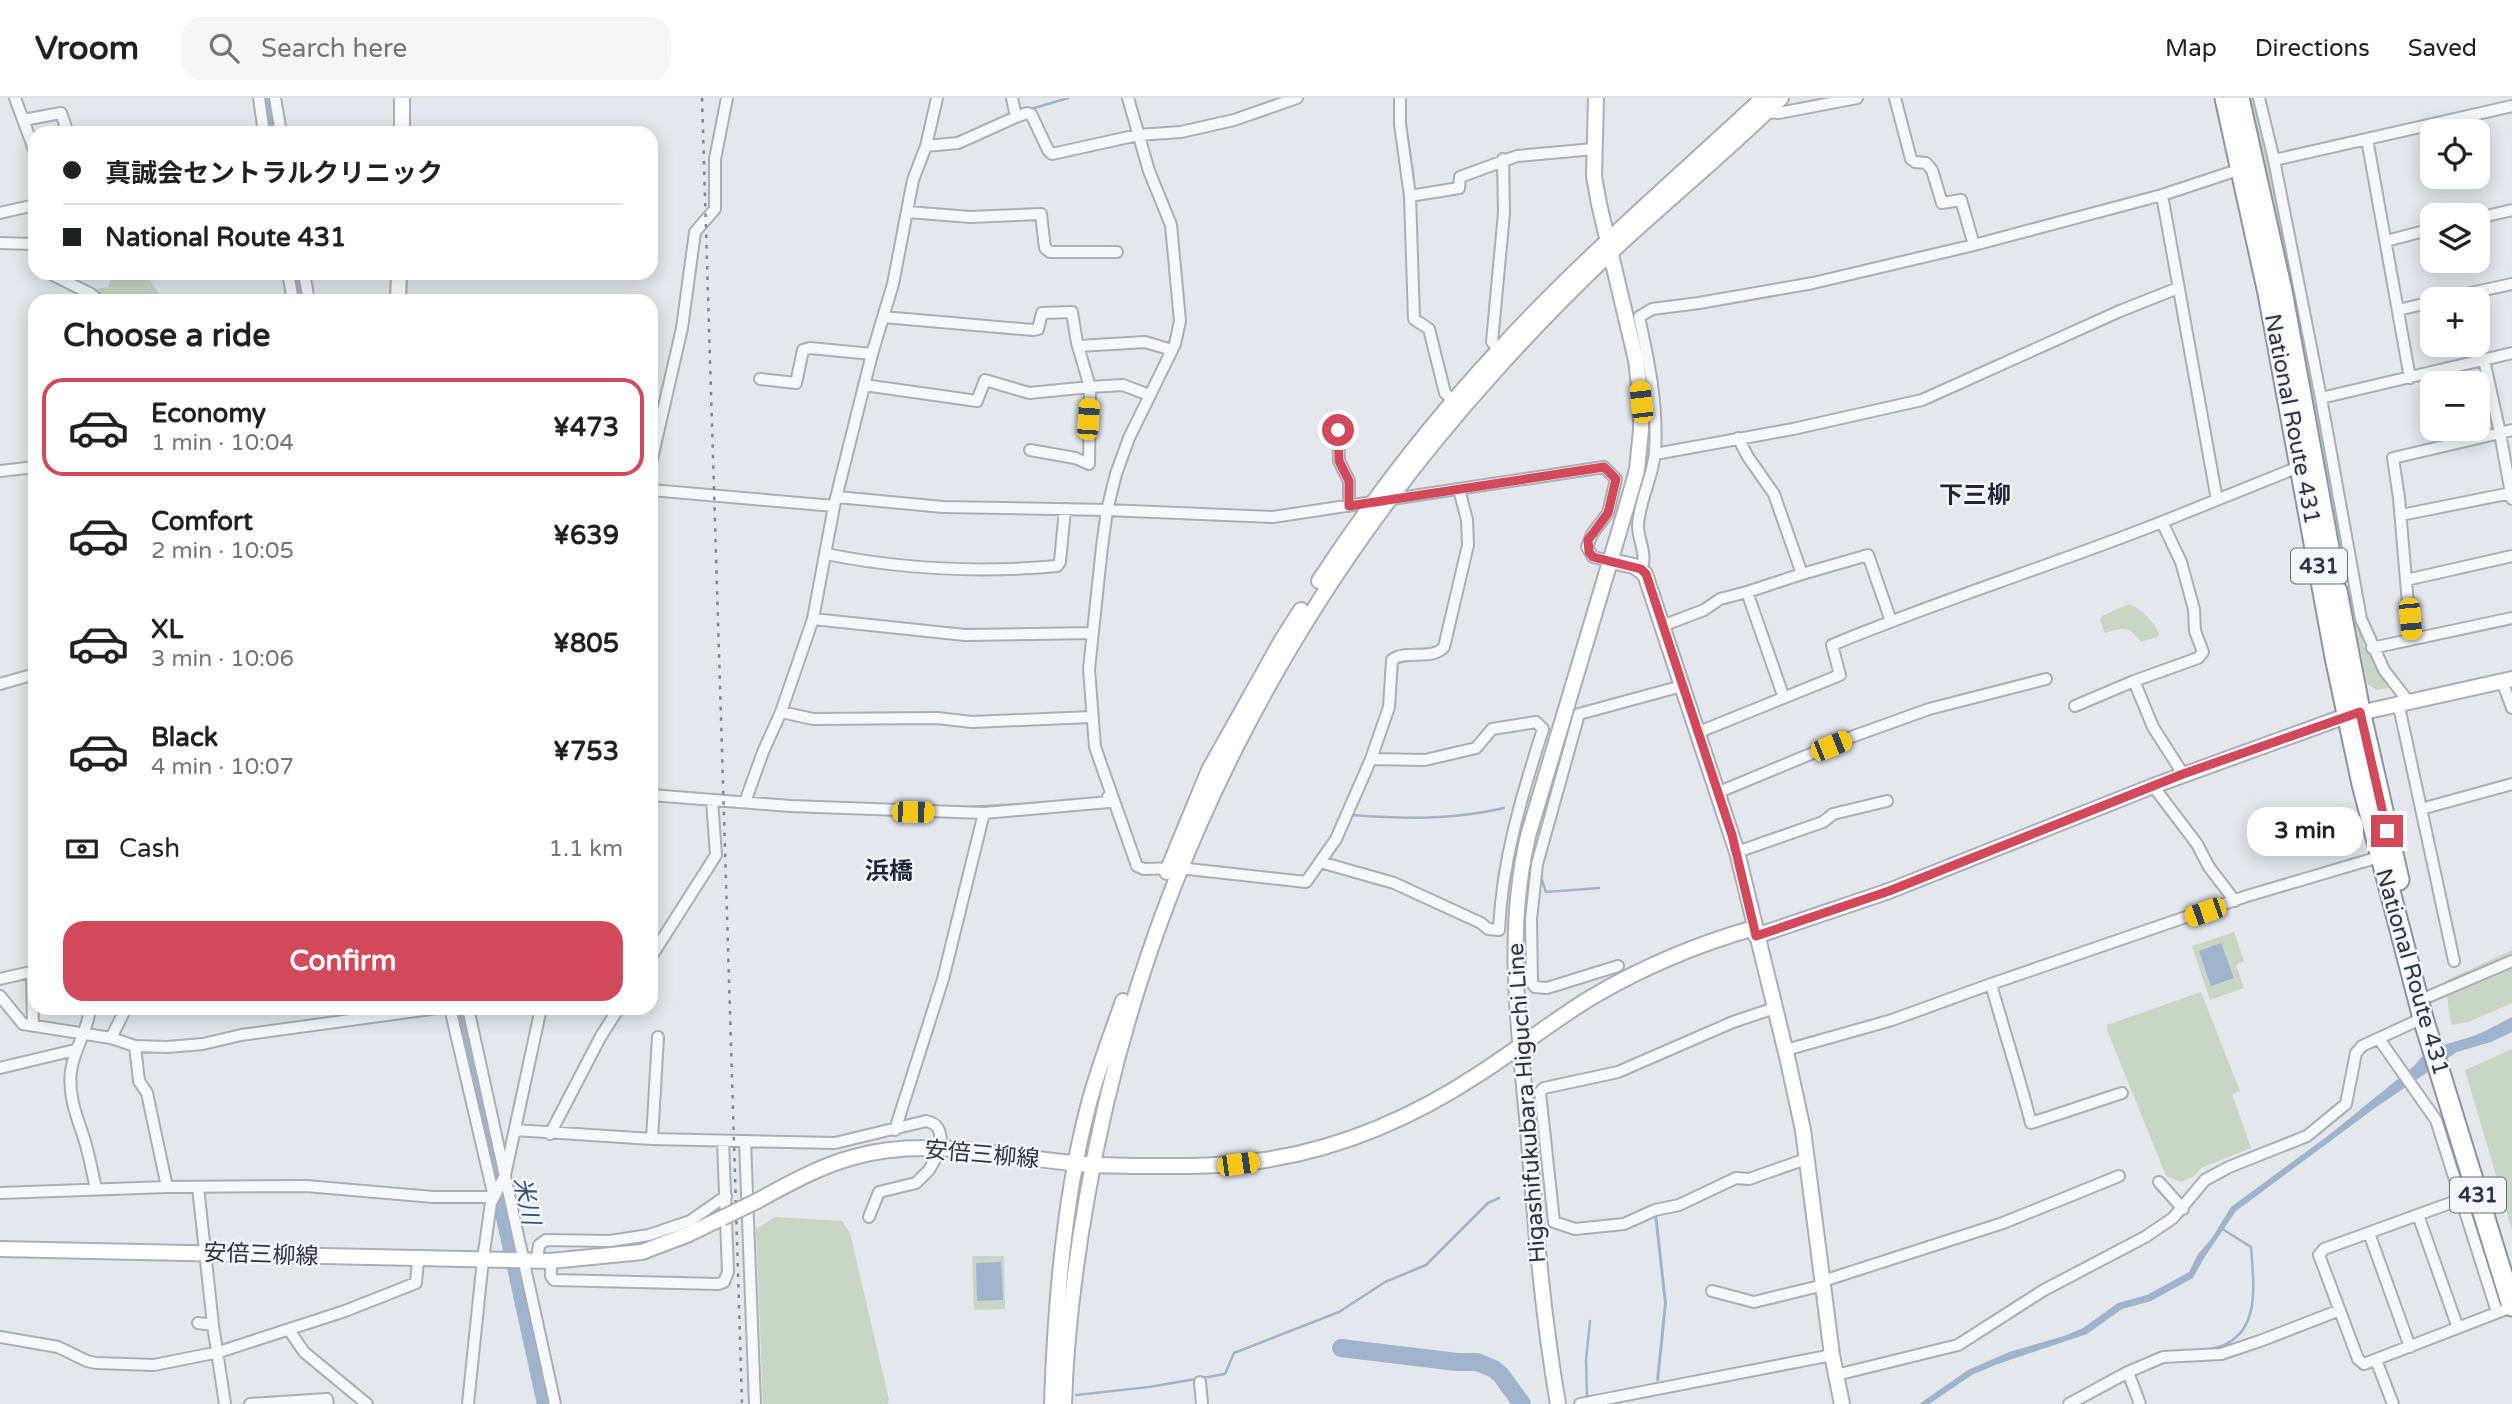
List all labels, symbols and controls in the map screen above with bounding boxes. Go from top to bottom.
search box [181,17,671,80]
text: Vroom [35,29,139,68]
icon: search [205,29,243,67]
text: Search here [261,33,407,64]
text: Map [2165,34,2217,63]
text: Directions [2255,34,2370,63]
text: Saved [2408,34,2477,63]
map controls [2420,119,2490,441]
button: locate [2420,119,2490,189]
text: 真誠会セントラルクリニック [105,158,443,189]
button: layers [2420,203,2490,273]
text: National Route 431 [105,222,346,253]
button: + [2420,287,2490,357]
street label: National Route 431 [2258,312,2326,526]
text: Choose a ride [63,317,270,355]
button: − [2420,371,2490,441]
car [1629,380,1654,424]
icon: car [67,396,130,459]
car [1077,397,1100,441]
text: Economy [151,398,266,429]
text: ¥473 [553,412,619,443]
route start [1322,414,1354,446]
text: 1 min · 10:04 [151,429,294,457]
district label: 下三柳 [1939,481,2011,510]
icon: car [67,504,130,567]
text: Comfort [151,506,253,537]
text: ¥639 [553,520,619,551]
text: 2 min · 10:05 [151,537,294,565]
road number: 431 [2291,548,2347,584]
car [2398,597,2423,641]
icon: car [67,612,130,675]
text: XL [151,614,183,645]
text: ¥805 [553,628,619,659]
text: 3 min · 10:06 [151,645,294,673]
icon: car [67,720,130,783]
text: Black [151,722,218,753]
car [1808,728,1855,764]
text: ¥753 [553,736,619,767]
text: 4 min · 10:07 [151,753,294,781]
car [892,801,935,823]
callout: 3 min [2247,806,2362,856]
route end [2371,815,2403,847]
text: 3 min [2274,817,2336,845]
icon: cash [63,830,101,868]
text: Cash [119,833,180,864]
text: 1.1 km [549,835,623,863]
district label: 浜橋 [865,857,913,886]
street label: National Route 431 [2369,865,2455,1079]
car [2182,895,2229,929]
button: Confirm [63,921,623,1001]
street label: Higashifukubara Higuchi Line [1502,942,1552,1264]
street label: 安倍三柳線 [923,1136,1041,1174]
car [1216,1151,1261,1177]
water label: 米川 [507,1175,546,1230]
road number: 431 [2450,1178,2506,1212]
street label: 安倍三柳線 [203,1239,319,1271]

